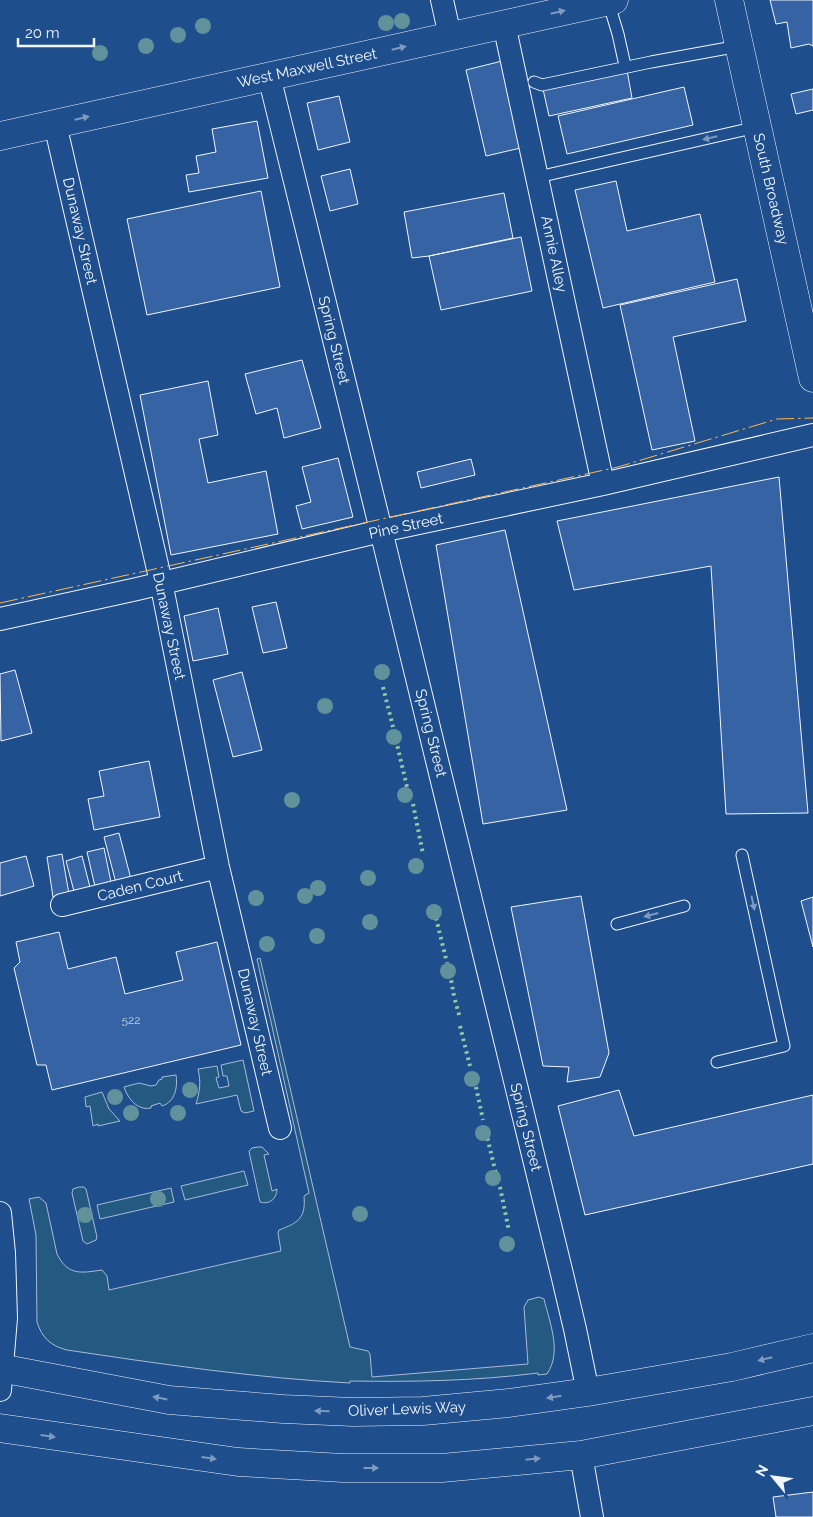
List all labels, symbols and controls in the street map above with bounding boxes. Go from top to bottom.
one-way arrow [550,8,566,16]
scale bar [18,15,94,47]
text: 20 m [25,24,60,42]
street label: West Maxwell Street [236,44,378,92]
one-way arrow [392,44,407,52]
one-way arrow [74,114,89,122]
street label: South Broadway [749,131,793,247]
one-way arrow [702,134,717,142]
street label: Dunaway Street [59,176,101,286]
street label: Annie Alley [537,214,571,294]
street label: Spring Street [314,294,354,386]
street label: Pine Street [367,509,445,543]
street label: Dunaway Street [149,571,189,681]
street label: Spring Street [411,687,451,779]
street label: Caden Court [95,867,185,905]
one-way arrow [749,895,757,910]
one-way arrow [643,911,658,919]
street label: Dunaway Street [234,967,276,1077]
house number: 522 [121,1013,141,1027]
street label: Spring Street [506,1081,546,1173]
one-way arrow [758,1355,773,1363]
one-way arrow [546,1393,562,1401]
one-way arrow [153,1394,168,1402]
street label: Oliver Lewis Way [348,1398,466,1420]
one-way arrow [314,1407,330,1415]
one-way arrow [41,1432,57,1440]
north arrow [748,1452,798,1502]
one-way arrow [201,1454,217,1462]
one-way arrow [526,1455,542,1463]
text: N [752,1462,771,1479]
one-way arrow [363,1464,379,1472]

